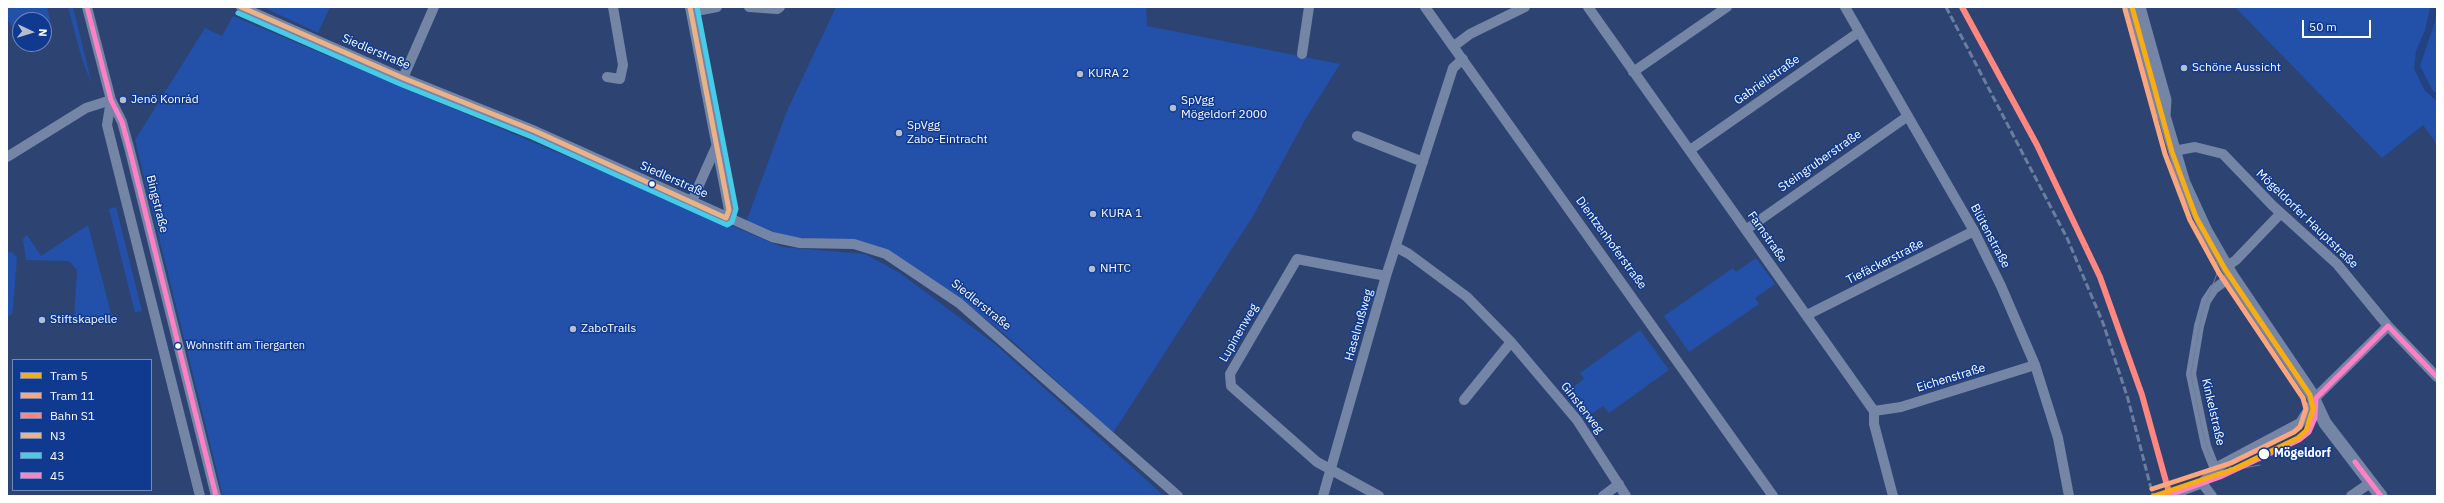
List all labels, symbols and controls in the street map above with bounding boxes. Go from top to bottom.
north arrow [12,12,52,52]
scale bar [2304,12,2373,38]
text: 50 m [2309,19,2337,34]
text: N [36,28,50,37]
street label: Siedlerstraße [340,31,412,73]
street label: Gabrielistraße [1731,52,1803,108]
place label: Schöne Aussicht [2192,61,2281,75]
marker: Schöne Aussicht [2179,63,2189,73]
place label: KURA 2 [1088,67,1129,81]
marker: KURA 2 [1075,69,1085,79]
place label: Jenö Konrád [131,93,199,107]
place label: SpVgg Mögeldorf 2000 [1181,94,1267,122]
marker: Jenö Konrád [118,95,128,105]
marker: SpVgg Mögeldorf 2000 [1168,103,1178,113]
place label: SpVgg Zabo-Eintracht [907,119,988,147]
street label: Steingruberstraße [1776,127,1864,195]
marker: SpVgg Zabo-Eintracht [894,128,904,138]
street label: Siedlerstraße [638,159,710,201]
street label: Mögeldorfer Hauptstraße [2253,167,2361,271]
street label: Bingstraße [143,174,171,234]
unlabelled marker [647,179,657,189]
street label: Dientzenhoferstraße [1573,194,1649,292]
street label: Blütenstraße [1967,202,2013,270]
place label: KURA 1 [1101,207,1142,221]
marker: KURA 1 [1088,209,1098,219]
street label: Farnstraße [1744,209,1790,265]
street label: Tiefäckerstraße [1844,236,1926,288]
place label: NHTC [1100,262,1131,276]
marker: NHTC [1087,264,1097,274]
street label: Siedlerstraße [948,277,1014,333]
street label: Haselnußweg [1342,287,1376,363]
street label: Lupinenweg [1217,301,1261,365]
place label: Stiftskapelle [50,313,117,327]
marker: Stiftskapelle [37,315,47,325]
place label: ZaboTrails [581,322,636,336]
marker: ZaboTrails [568,324,578,334]
place label: Wohnstift am Tiergarten [186,339,305,353]
marker: Wohnstift am Tiergarten [173,341,183,351]
legend [12,359,152,491]
street label: Eichenstraße [1915,361,1987,395]
text: Tram 5 [50,368,88,383]
street label: Kinkelstraße [2198,377,2228,447]
street label: Ginsterweg [1557,379,1607,437]
text: Tram 11 [50,388,95,403]
text: Bahn S1 [50,408,95,423]
text: N3 [50,428,66,443]
marker: Mögeldorf [2257,447,2271,461]
place label: Mögeldorf [2274,447,2331,461]
text: 43 [50,448,64,463]
text: 45 [50,468,64,483]

